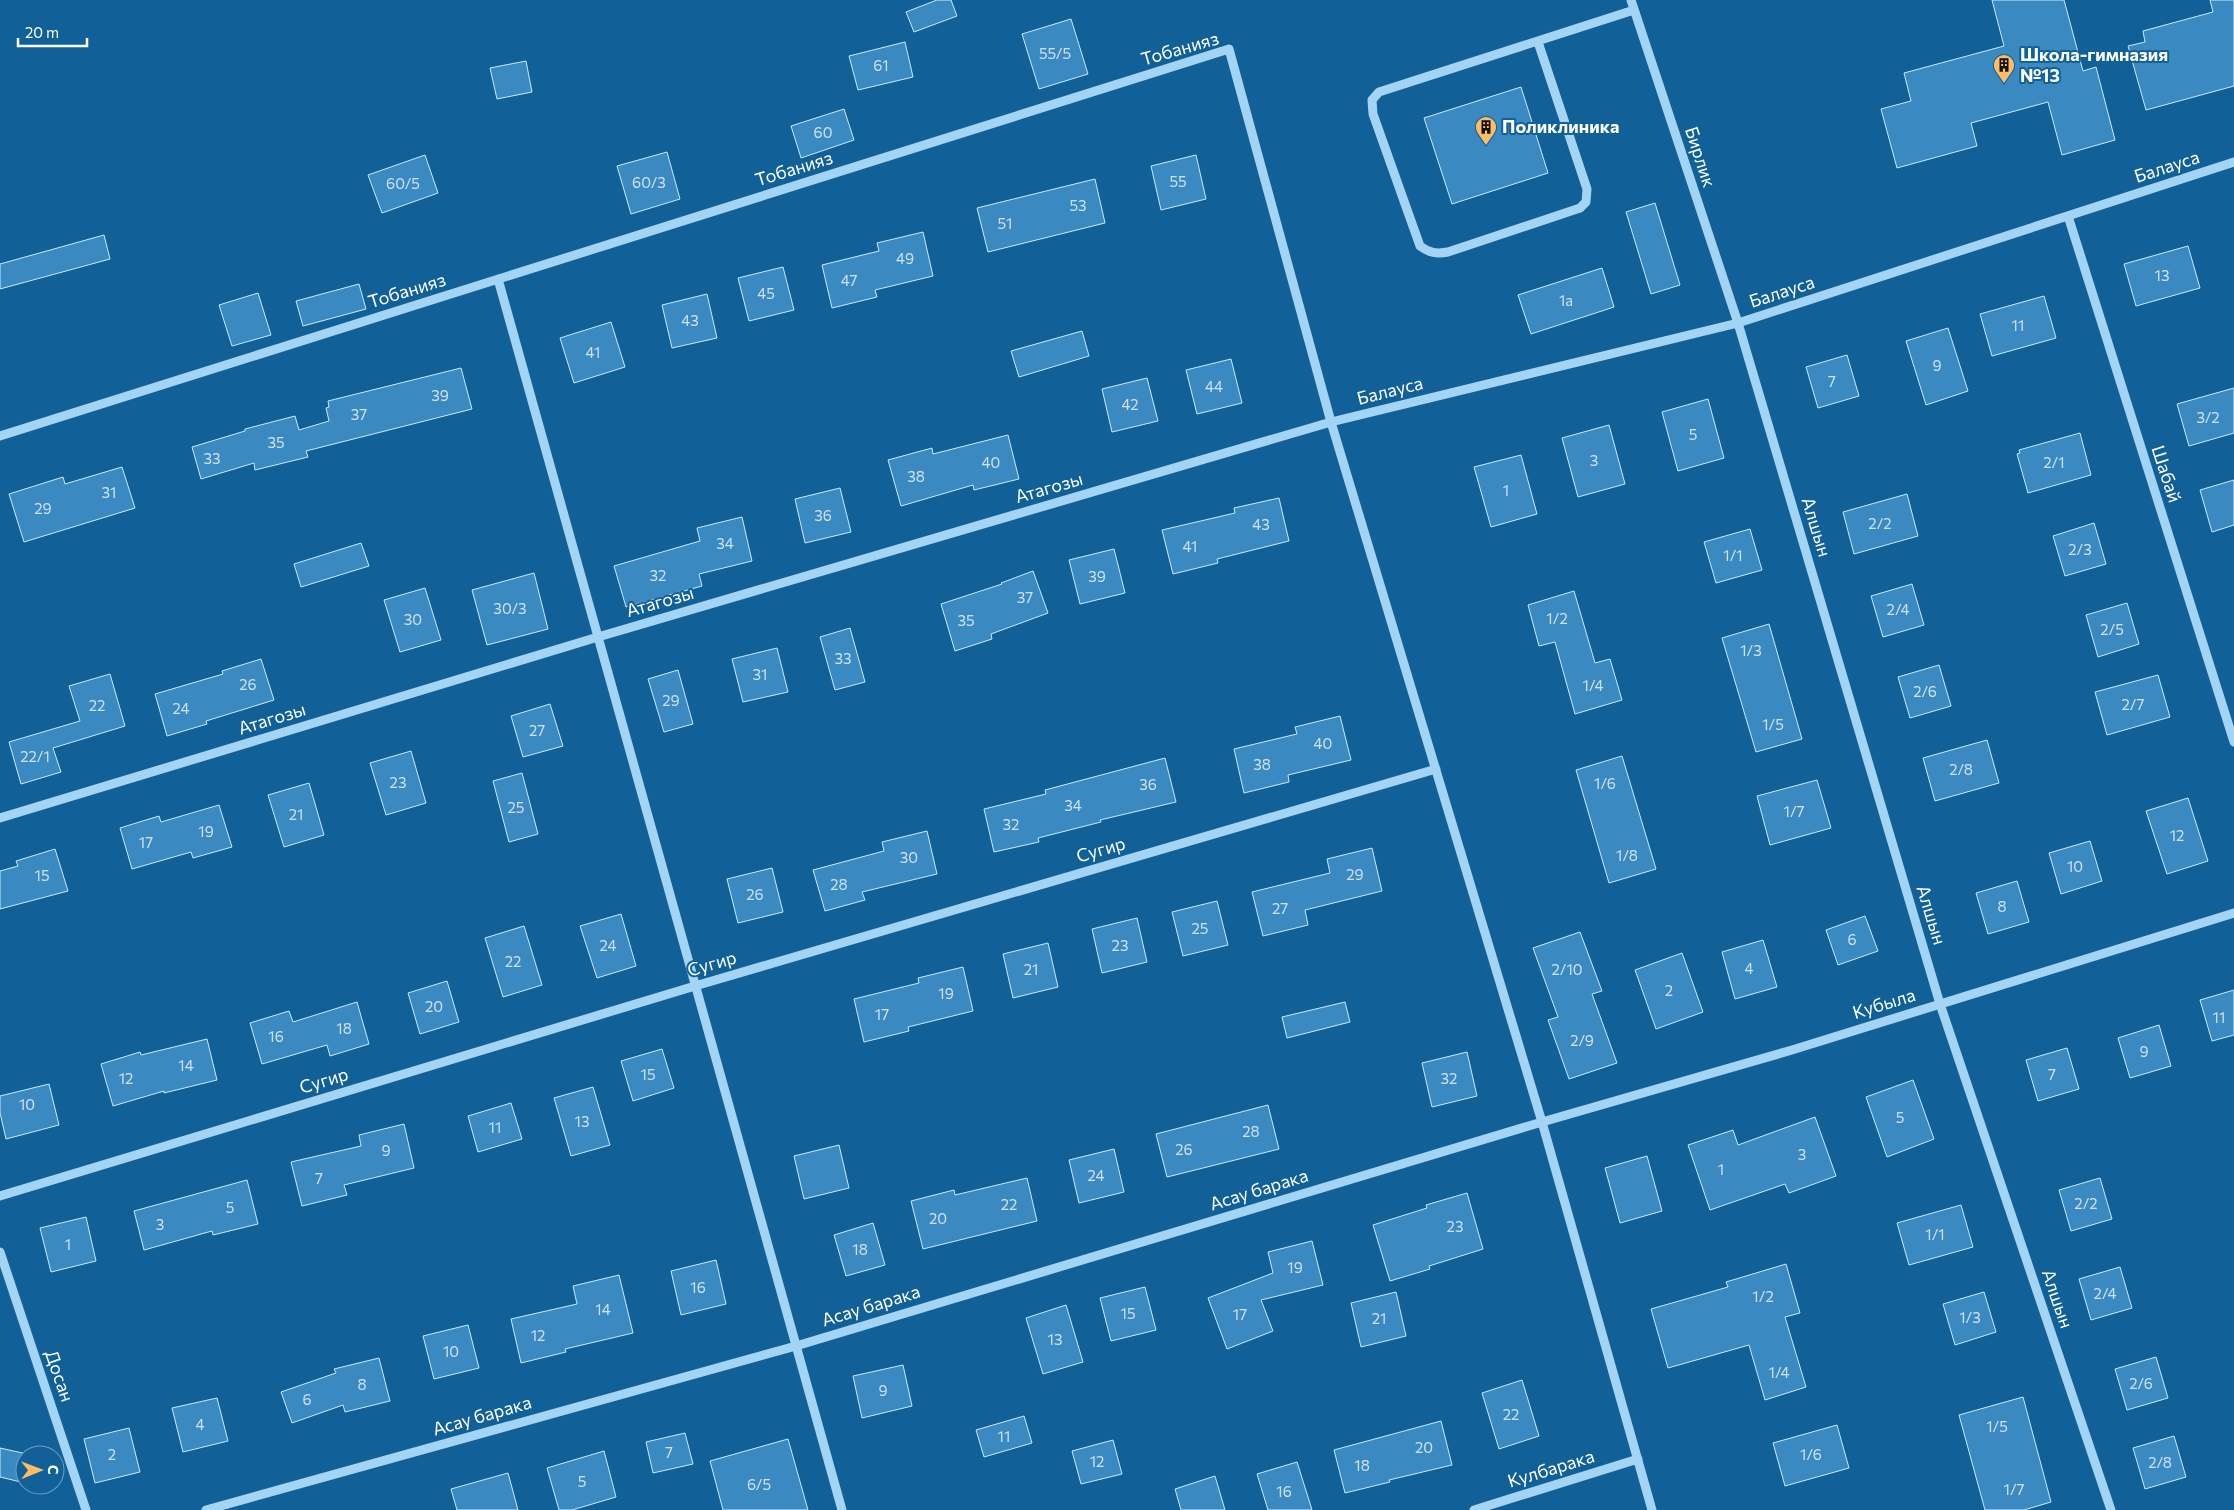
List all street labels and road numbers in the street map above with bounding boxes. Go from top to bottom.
street label: Тобанияз [1138,26,1221,70]
street label: Бирлик [1681,124,1721,190]
street label: Балауса [2131,145,2202,187]
street label: Тобанияз [752,146,835,190]
street label: Тобанияз [365,268,448,312]
street label: Балауса [1746,270,1817,312]
street label: Балауса [1354,371,1425,409]
street label: Шабай [2147,442,2186,505]
street label: Атагозы [1012,467,1085,507]
street label: Алшын [1798,494,1836,559]
street label: Атагозы [623,581,696,621]
street label: Атагозы [235,697,308,739]
street label: Сугир [1074,832,1128,867]
street label: Алшын [1913,882,1951,947]
street label: Сугир [685,946,739,981]
street label: Кубыла [1850,983,1918,1023]
street label: Сугир [297,1062,351,1098]
street label: Асау барака [1207,1164,1311,1214]
street label: Алшын [2038,1266,2078,1331]
street label: Асау барака [819,1280,923,1330]
street label: Досан [41,1347,79,1404]
street label: Асау барака [430,1390,534,1440]
street label: Кулбарака [1505,1444,1597,1492]

